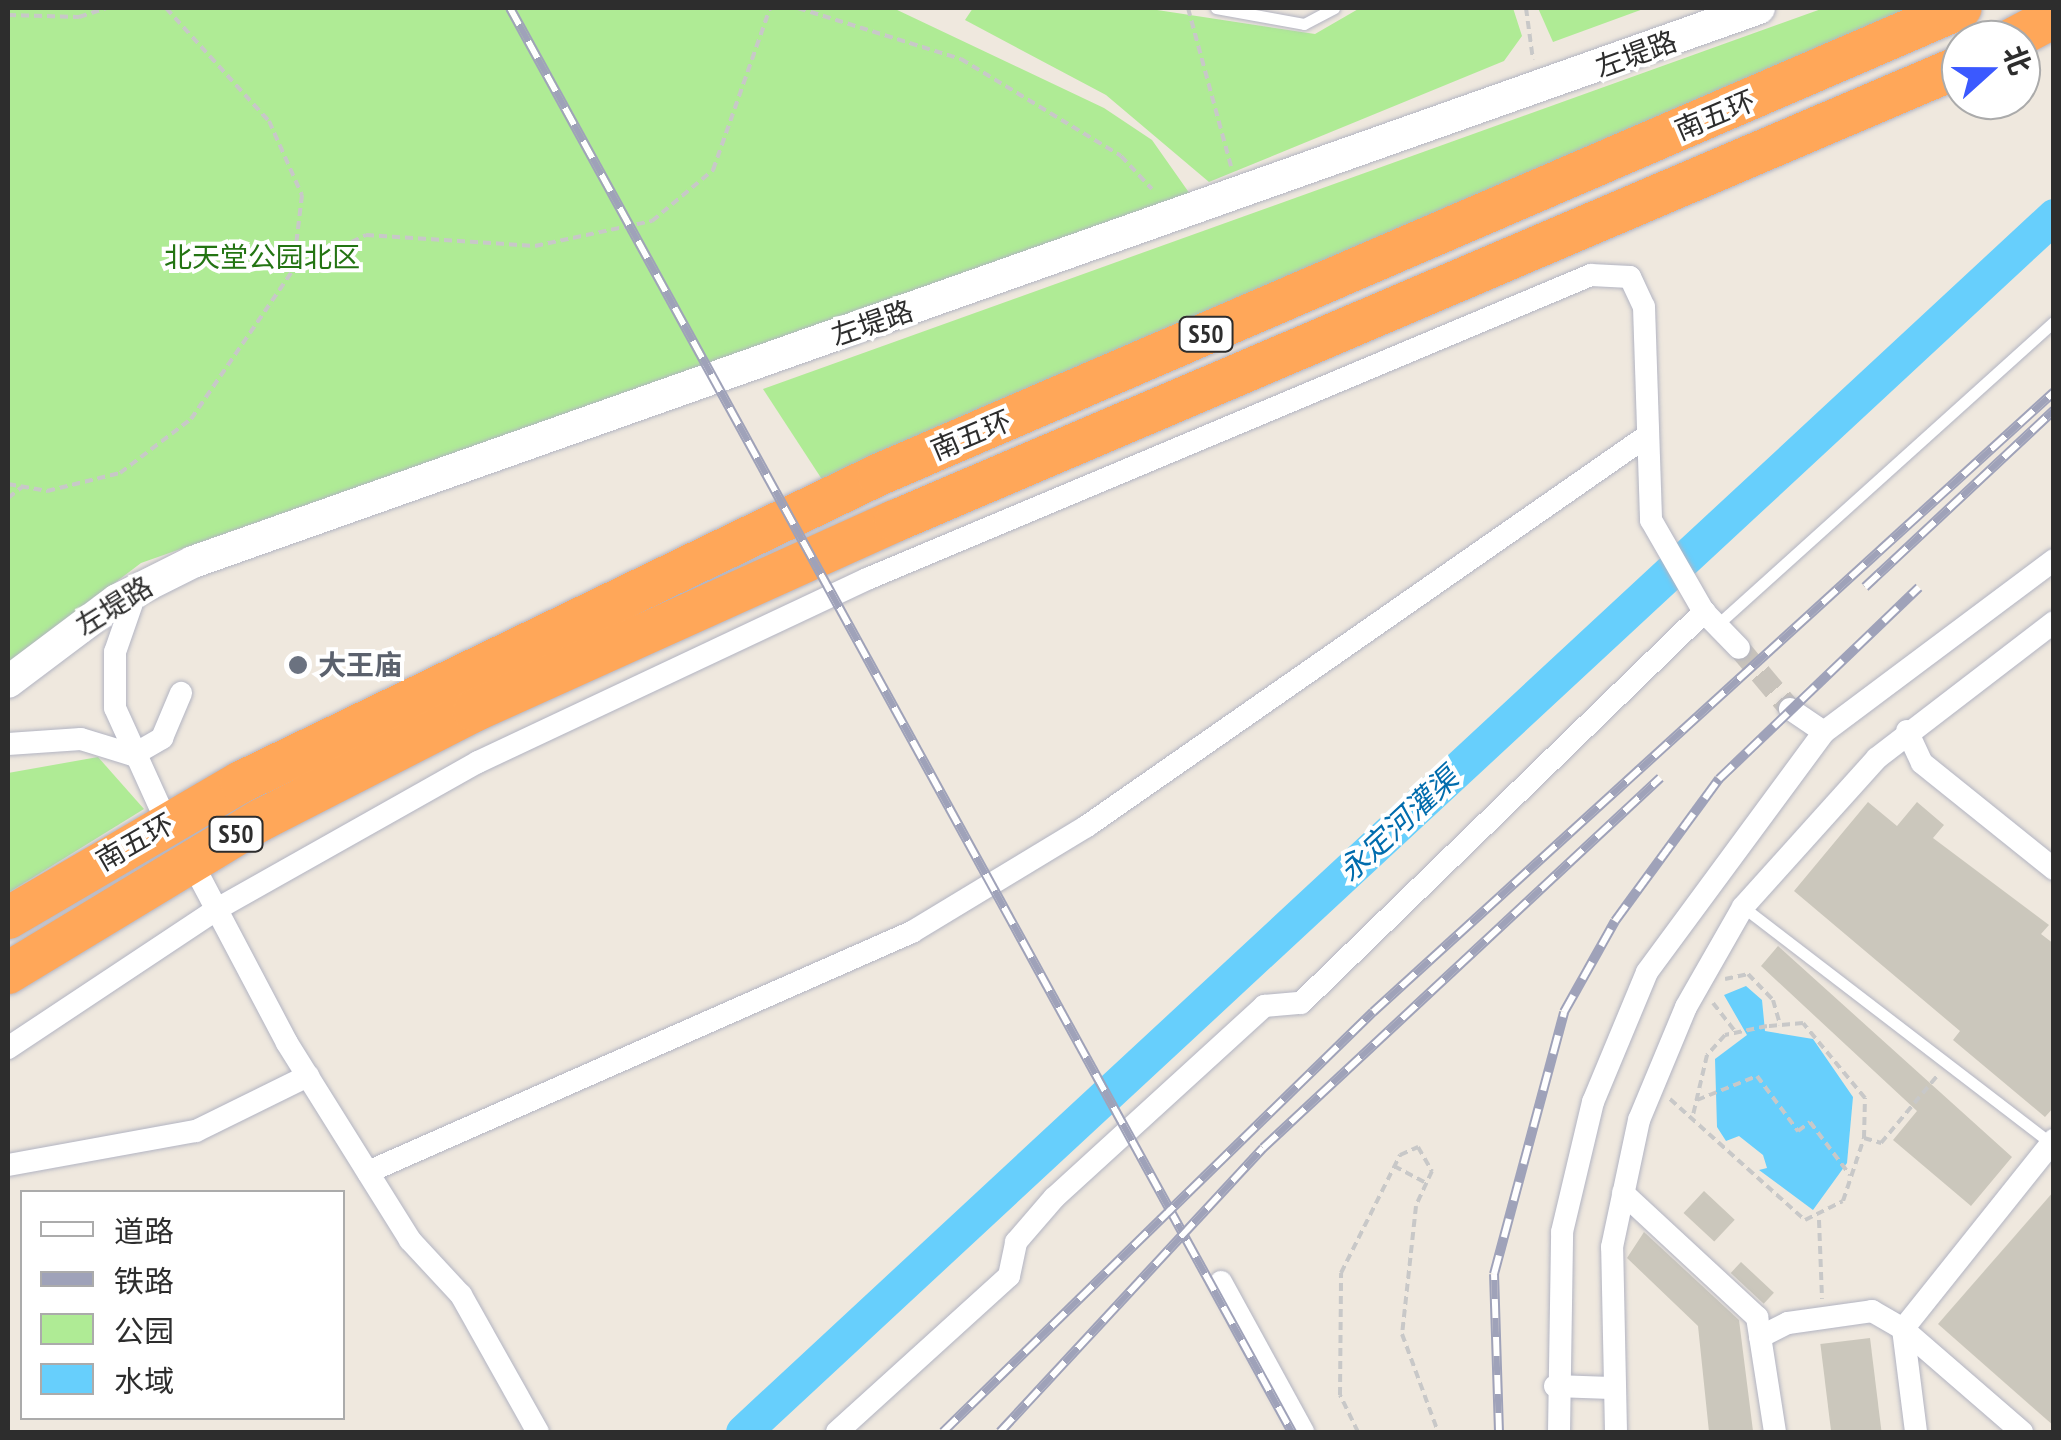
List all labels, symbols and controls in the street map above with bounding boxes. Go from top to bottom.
north arrow [1941,20,2041,120]
street label: 左堤路 [1591,24,1681,84]
text: 北 [1995,40,2040,79]
street label: 南五环 [1670,83,1760,147]
park label: 北天堂公园北区 [164,240,360,274]
street label: 左堤路 [827,293,917,353]
road number: S50 [1178,314,1234,354]
street label: 南五环 [926,403,1016,467]
street label: 左堤路 [69,569,159,643]
place label: 大王庙 [318,648,402,682]
marker: 大王庙 [287,654,309,676]
water label: 永定河灌渠 [1331,760,1465,888]
street label: 南五环 [90,806,180,878]
road number: S50 [208,814,264,854]
legend [20,1190,345,1420]
text: 道路 [114,1211,174,1250]
text: 铁路 [114,1261,174,1300]
text: 公园 [114,1311,174,1350]
text: 水域 [114,1361,174,1400]

